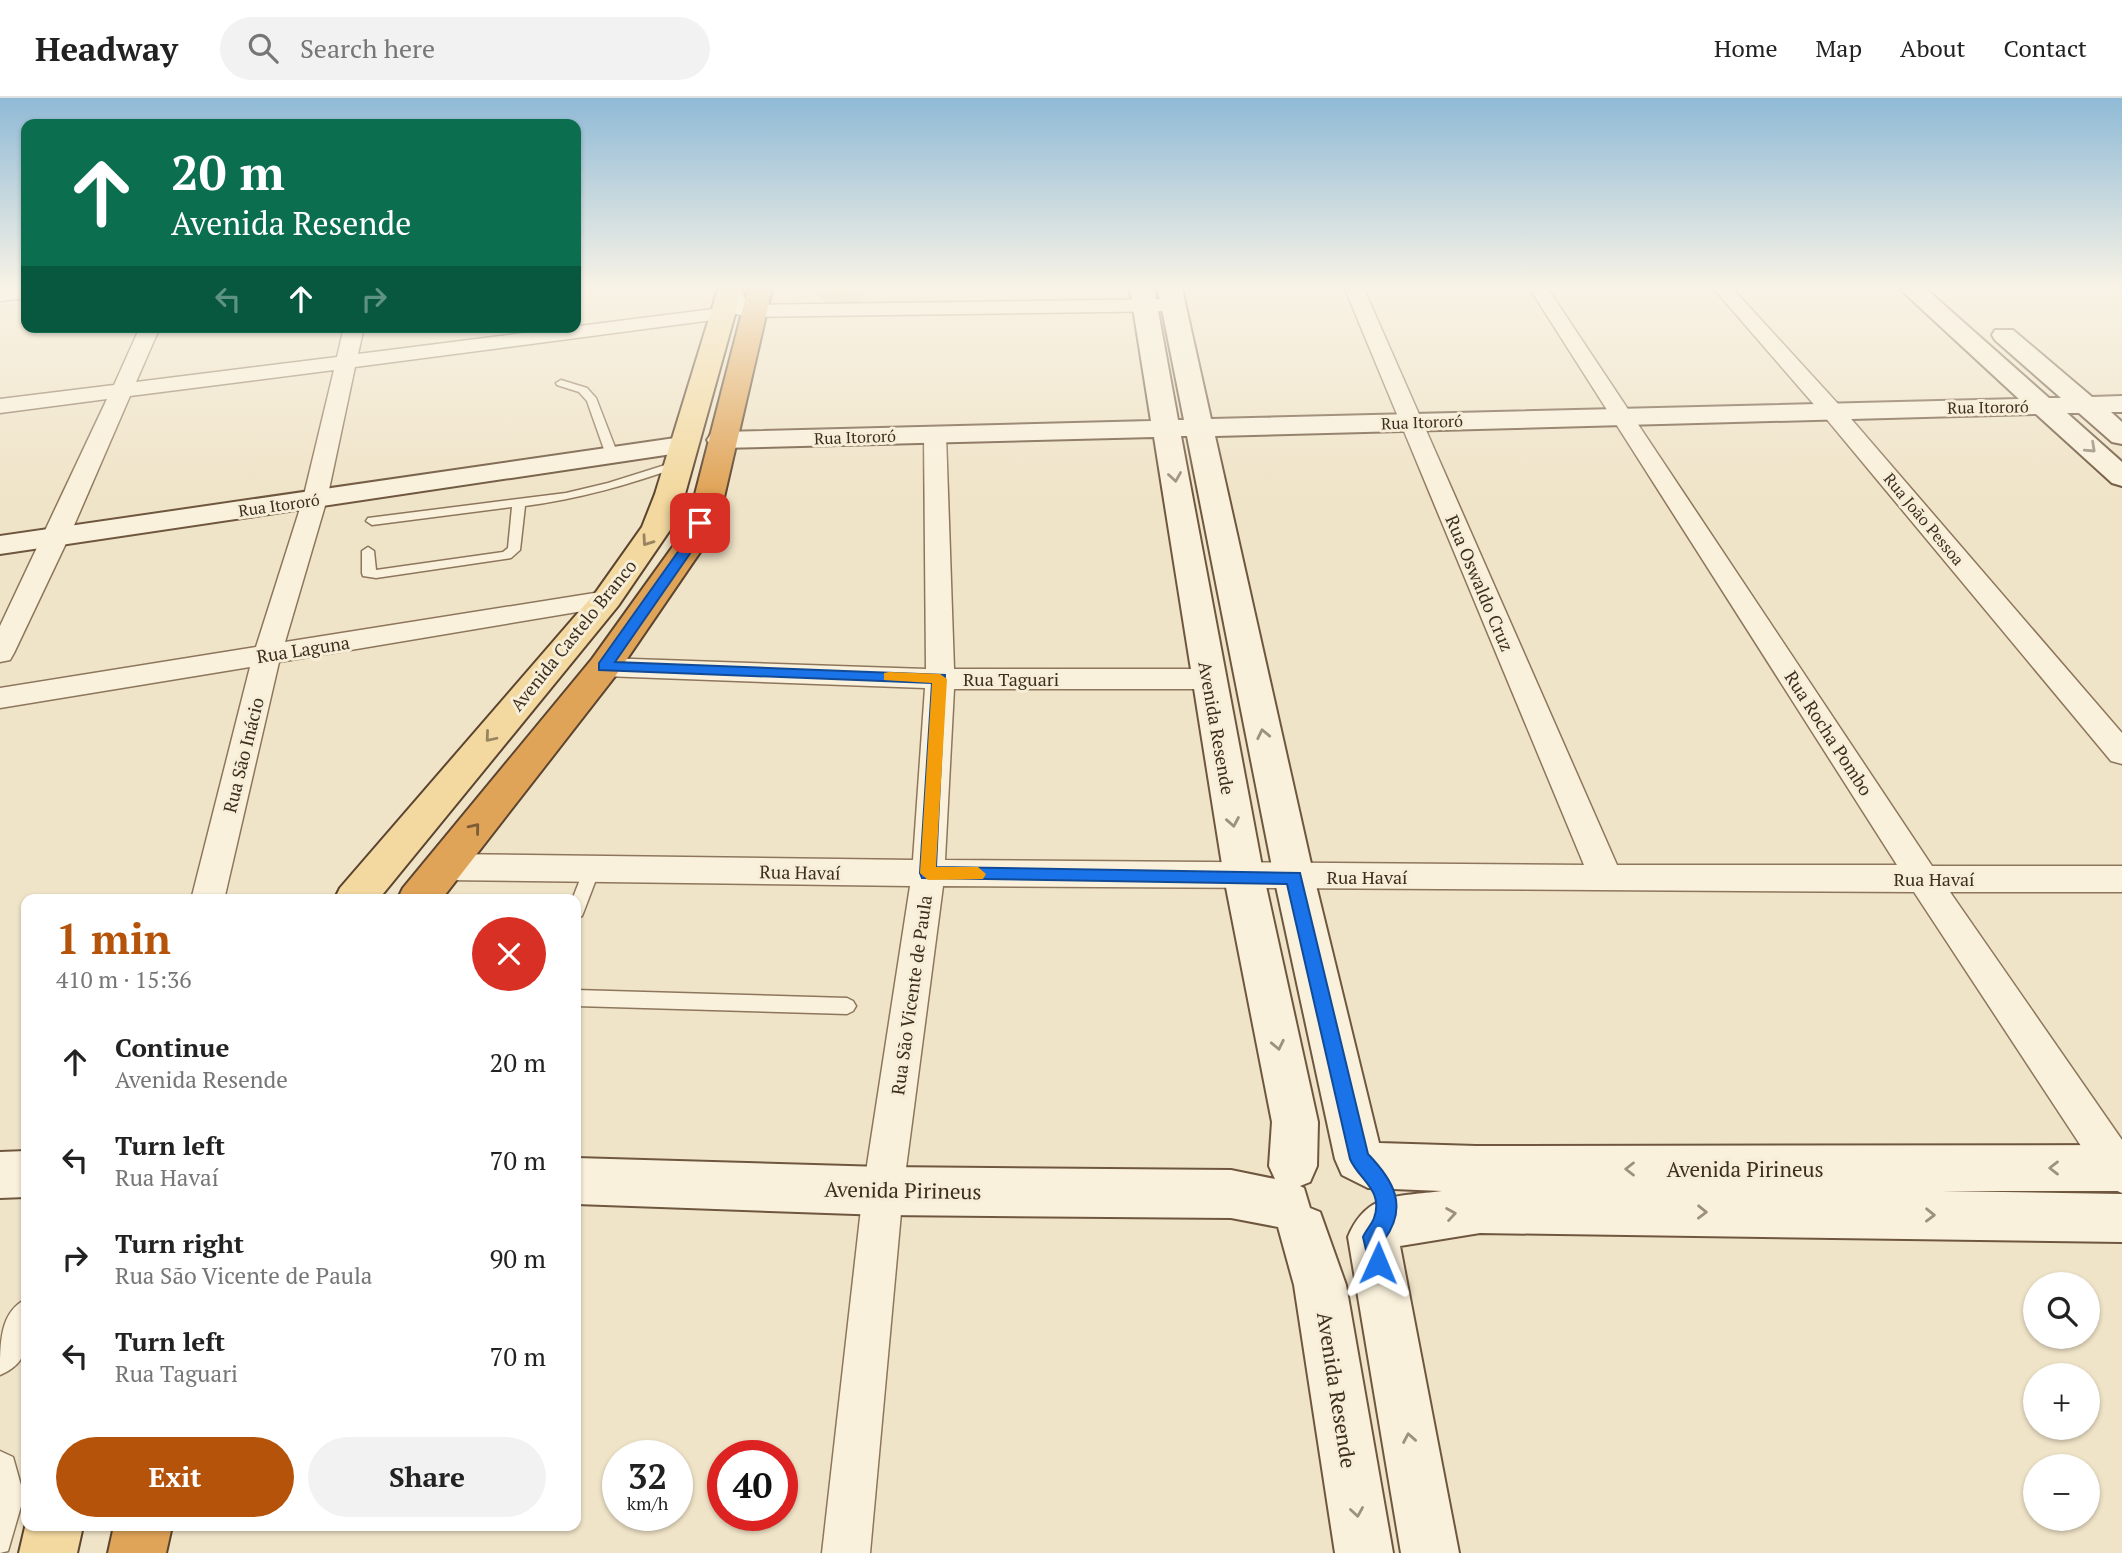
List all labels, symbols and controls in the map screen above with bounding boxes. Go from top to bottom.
search box [220,17,710,80]
text: Headway [35,27,178,70]
icon: search [244,29,282,67]
text: Search here [300,31,435,65]
text: Home [1714,32,1778,64]
text: Map [1816,32,1862,64]
text: About [1900,32,1966,64]
text: Contact [2004,32,2087,64]
text: 20 m [171,139,285,204]
icon: ahead [56,147,147,238]
text: Avenida Resende [171,202,411,244]
icon: left [209,280,247,318]
icon: ahead [282,280,320,318]
icon: right [355,280,393,318]
street label: Rua Itororó [1947,395,2029,419]
street label: Rua Itororó [1381,410,1463,434]
street label: Rua Itororó [814,425,896,449]
one-way arrow [2083,440,2096,453]
street label: Rua João Pessoa [1879,468,1969,570]
one-way arrow [1167,471,1182,482]
street label: Rua Itororó [237,488,321,522]
pin [670,493,730,553]
icon: arrive [681,504,719,542]
street label: Rua Oswaldo Cruz [1440,511,1520,655]
one-way arrow [643,533,655,546]
street label: Avenida Castelo Branco [504,554,642,716]
street label: Rua Laguna [255,630,351,668]
street label: Avenida Resende [1193,659,1241,797]
street label: Rua Rocha Pombo [1780,666,1878,800]
street label: Rua Taguari [963,667,1059,691]
street label: Rua São Inácio [217,695,269,815]
one-way arrow [1257,728,1272,740]
one-way arrow [486,729,498,742]
one-way arrow [1225,816,1240,828]
one-way arrow [467,823,479,836]
street label: Rua Havaí [759,859,841,885]
street label: Rua Havaí [1326,865,1408,889]
street label: Rua Havaí [1893,867,1975,891]
street label: Rua São Vicente de Paula [885,894,937,1096]
text: 1 min [56,910,171,966]
button: close [472,917,546,991]
text: 410 m · 15:36 [56,964,191,995]
text: Continue [115,1030,229,1064]
one-way arrow [1270,1039,1285,1051]
icon: ahead [56,1043,94,1081]
text: 20 m [490,1045,546,1079]
text: Avenida Resende [115,1064,288,1095]
text: Turn left [115,1128,225,1162]
icon: left [56,1141,94,1179]
text: 70 m [490,1143,546,1177]
street label: Avenida Pirineus [1666,1155,1824,1183]
one-way arrow [2048,1160,2059,1176]
one-way arrow [1625,1161,1635,1177]
text: Rua Havaí [115,1162,219,1193]
street label: Avenida Pirineus [824,1175,982,1205]
one-way arrow [1698,1204,1708,1220]
one-way arrow [1445,1206,1457,1221]
one-way arrow [1925,1208,1936,1223]
text: Turn right [115,1226,244,1260]
position arrow [1341,1226,1415,1300]
icon: right [56,1239,94,1277]
text: 90 m [490,1241,546,1275]
text: Rua São Vicente de Paula [115,1260,373,1291]
map controls [2023,1272,2100,1531]
button: search [2023,1272,2100,1349]
street label: Avenida Resende [1311,1310,1363,1470]
text: Turn left [115,1324,225,1358]
icon: left [56,1337,94,1375]
text: 70 m [490,1339,546,1373]
text: Rua Taguari [115,1358,238,1389]
button: + [2023,1363,2100,1440]
one-way arrow [1402,1432,1417,1444]
button: Exit [56,1437,294,1517]
button: Share [308,1437,546,1517]
speed limit sign: 40 [707,1440,798,1531]
text: 32 [628,1453,667,1499]
button: − [2023,1454,2100,1531]
text: km/h [627,1491,668,1515]
one-way arrow [1349,1506,1364,1517]

